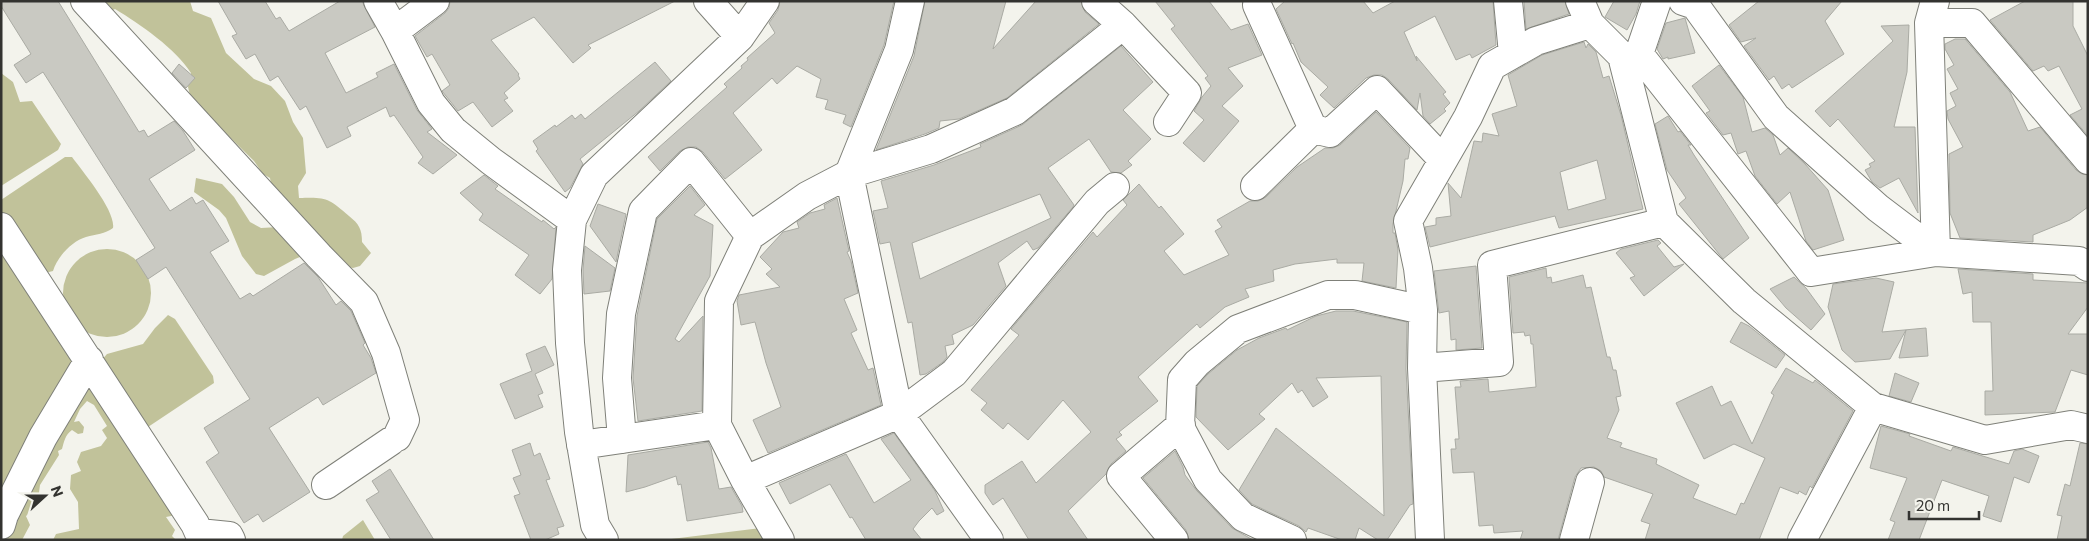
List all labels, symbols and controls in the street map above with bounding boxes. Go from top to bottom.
north arrow [20,471,70,521]
text: N [48,483,67,499]
scale bar [1909,488,1979,520]
text: 20 m [1916,496,1950,514]

